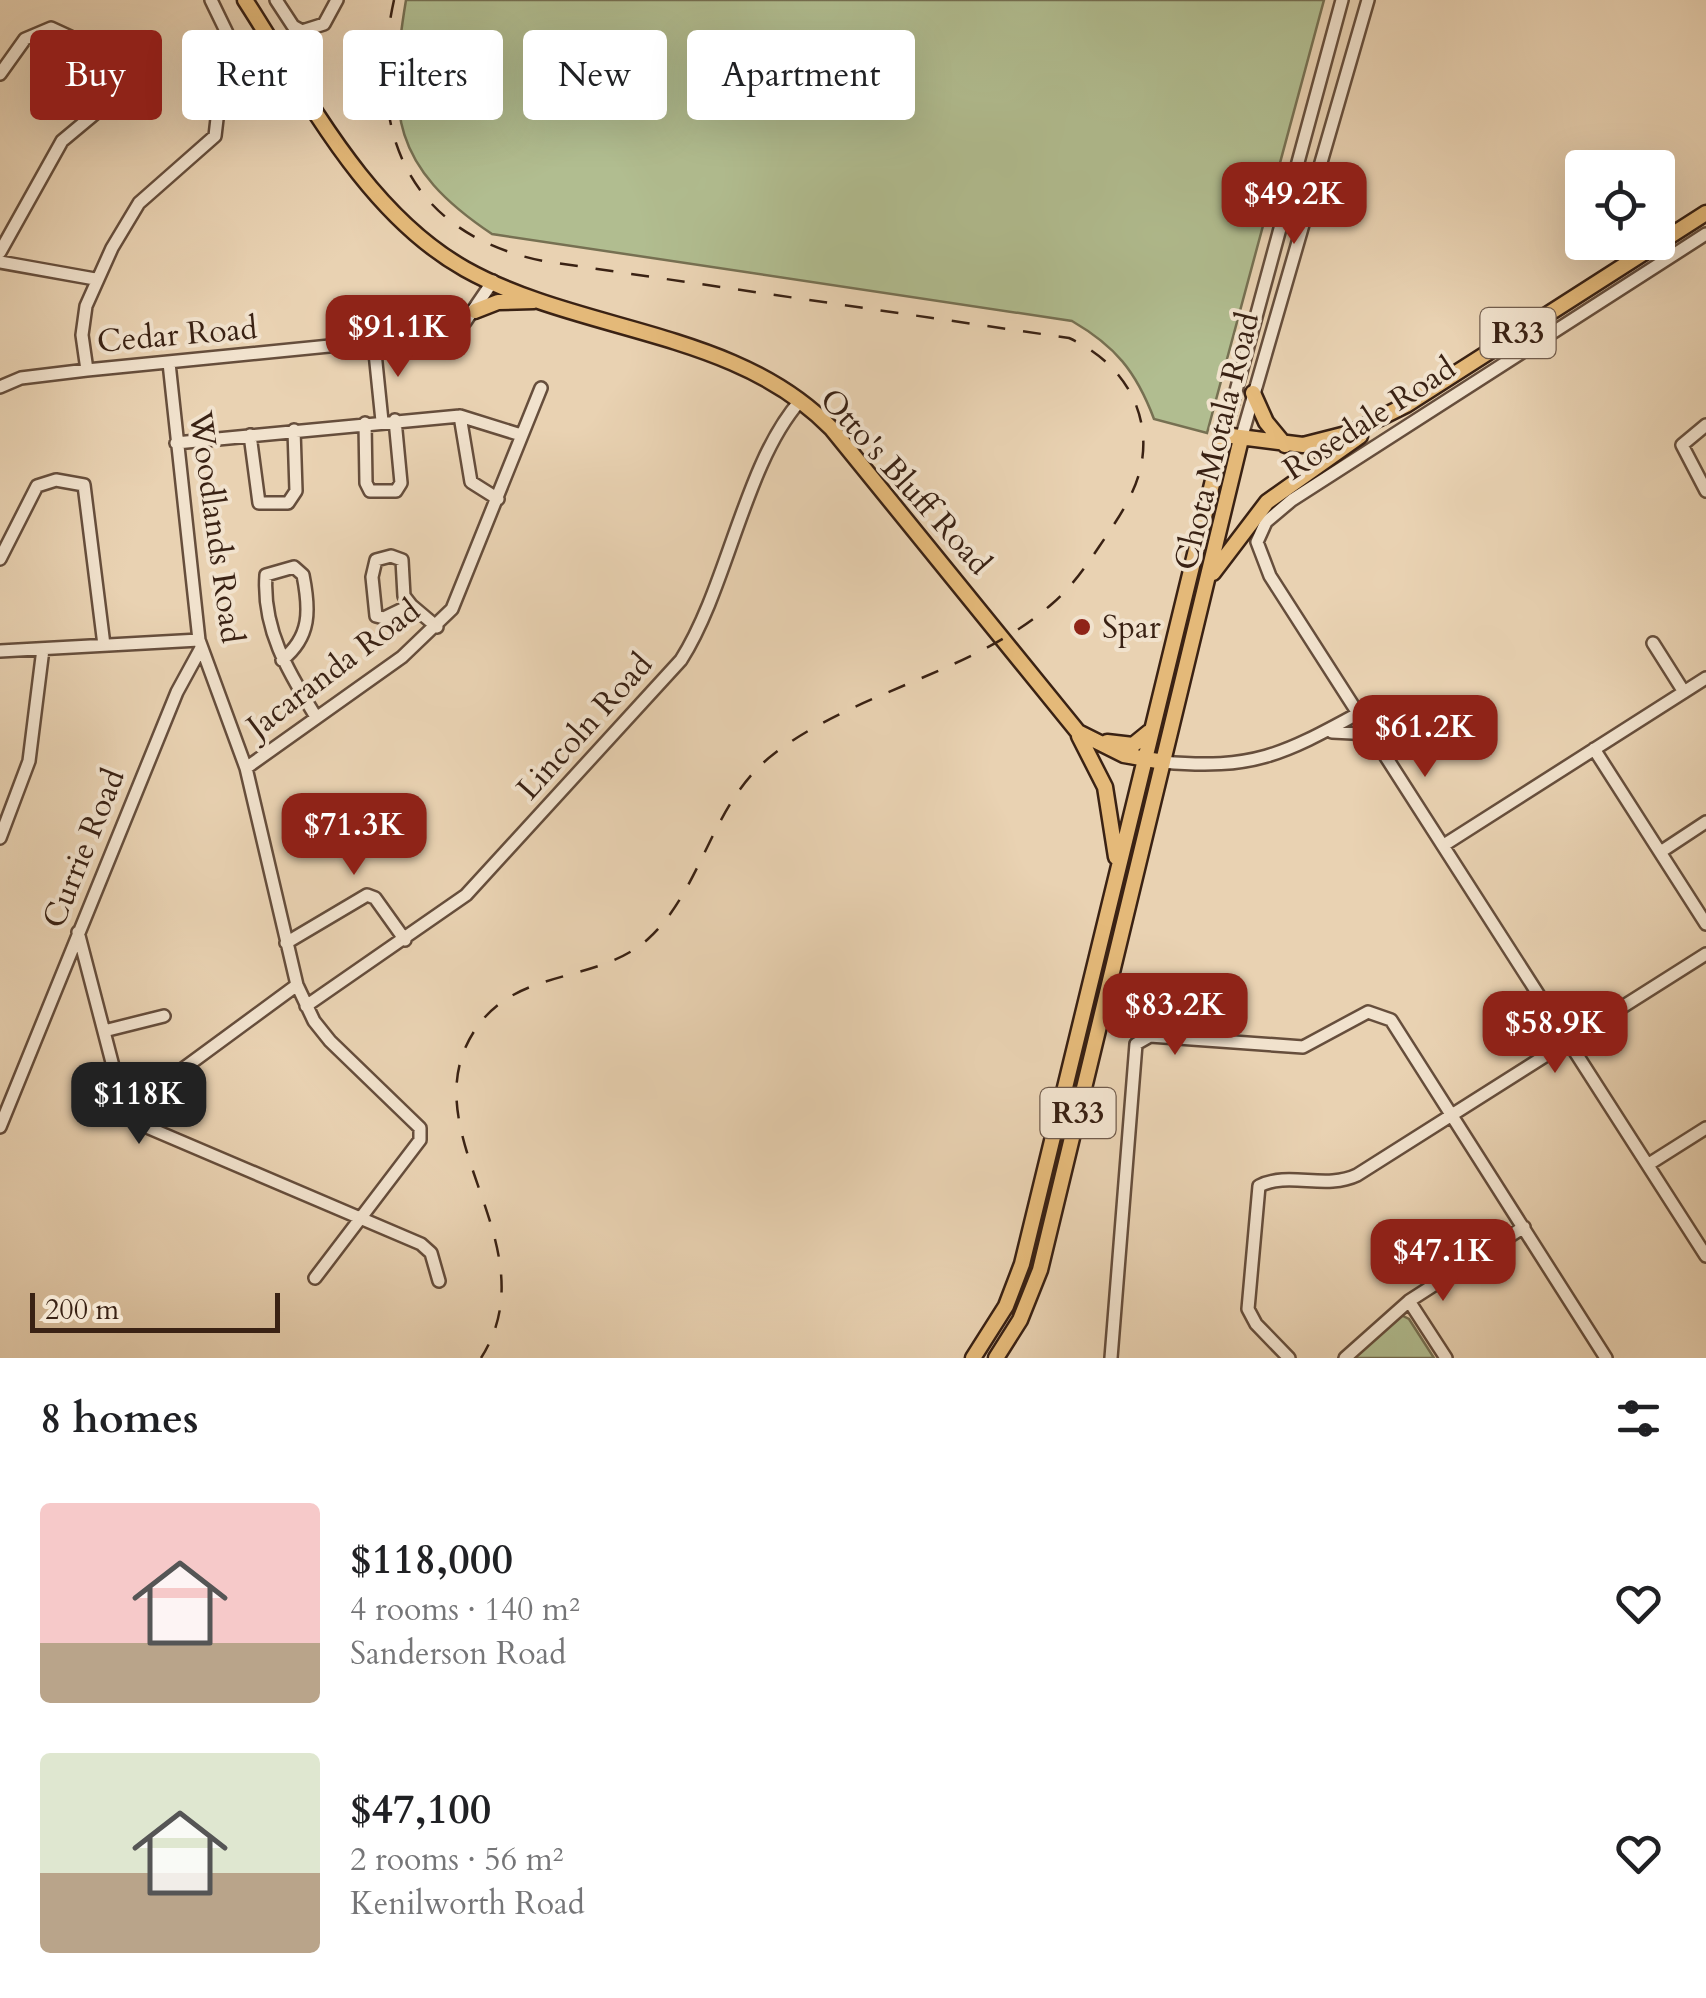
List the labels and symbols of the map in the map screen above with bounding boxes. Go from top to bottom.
pin: $49.2K [1213,162,1375,247]
pin: $91.1K [317,295,479,380]
street label: Cedar Road [95,306,259,364]
street label: Chota Motala Road [1164,308,1270,575]
road number: R33 [1480,308,1556,358]
street label: Rosedale Road [1275,347,1464,491]
street label: Otto's Bluff Road [810,379,1001,585]
street label: Woodlands Road [178,407,254,646]
street label: Jacaranda Road [235,589,429,751]
place label: Spar [1102,606,1161,650]
marker: Spar [1071,616,1093,638]
street label: Lincoln Road [507,644,663,810]
pin: $61.2K [1344,695,1506,780]
street label: Currie Road [32,762,136,934]
pin: $71.3K [273,793,435,878]
pin: $83.2K [1094,973,1256,1058]
pin: $58.9K [1474,991,1636,1076]
pin: $118K [69,1062,209,1147]
road number: R33 [1040,1088,1116,1138]
pin: $47.1K [1362,1219,1524,1304]
scale bar [30,1288,280,1332]

